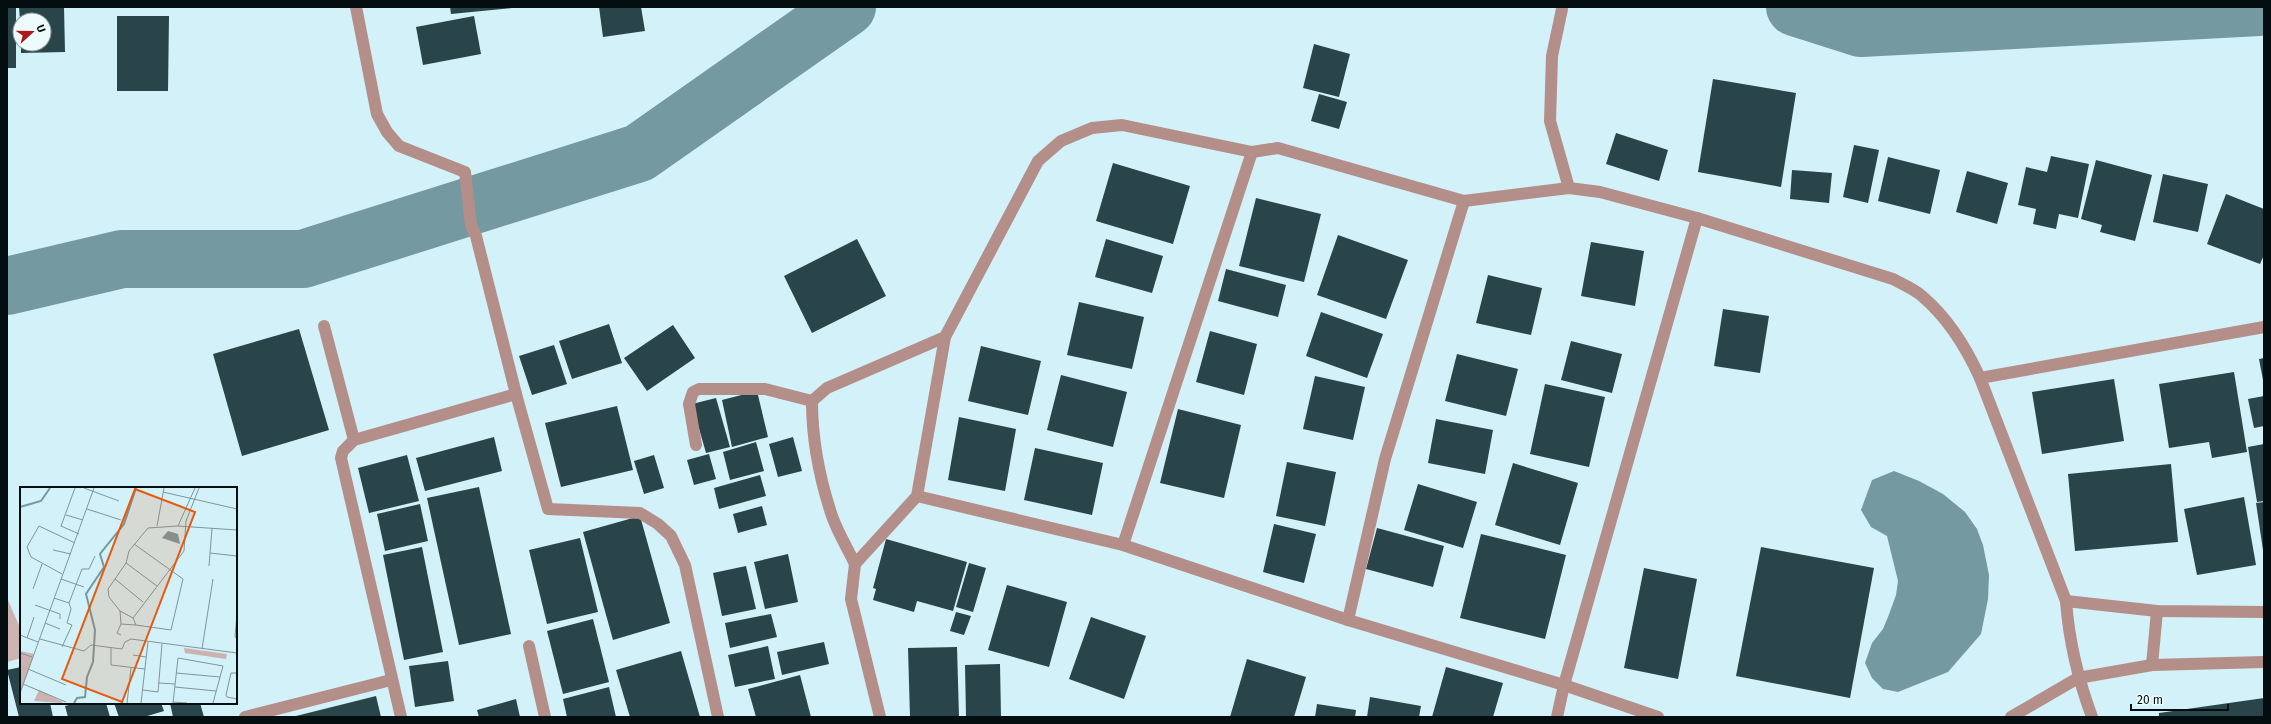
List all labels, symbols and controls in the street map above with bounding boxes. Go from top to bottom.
north arrow [12,12,52,52]
text: U [34,23,48,34]
inset map [20,487,237,704]
scale bar [2131,686,2228,712]
text: 20 m [2137,693,2163,707]

